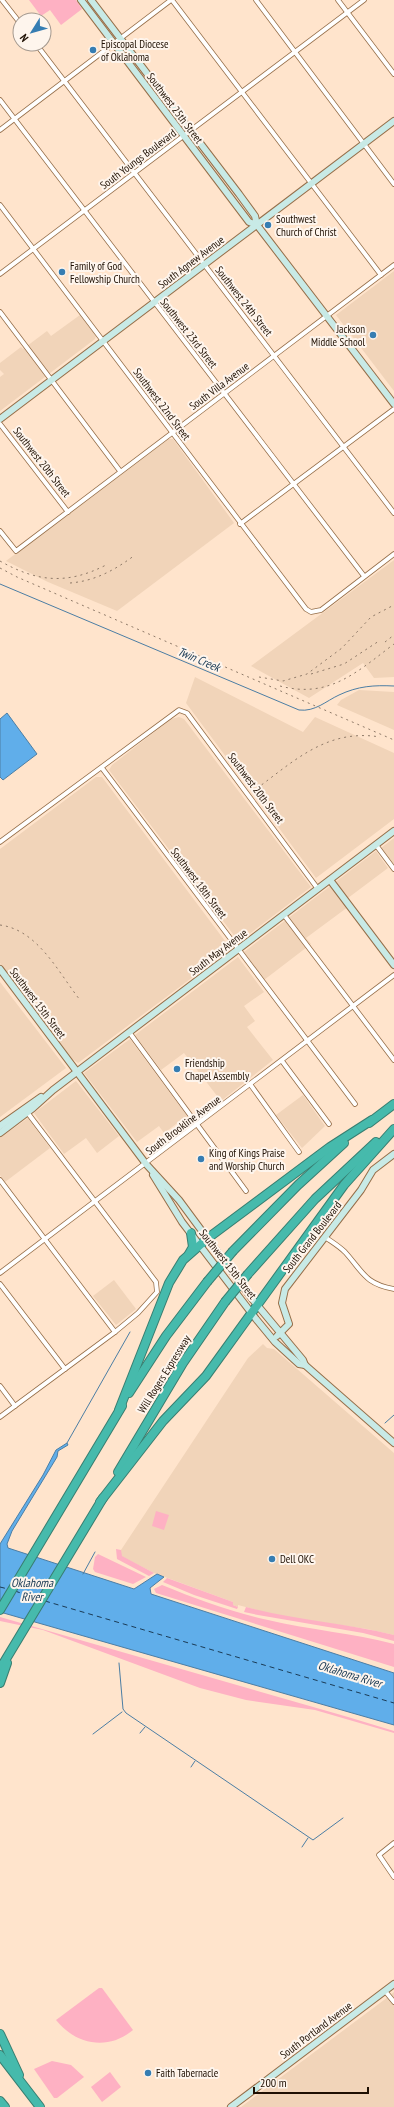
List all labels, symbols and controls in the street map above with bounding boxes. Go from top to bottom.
north arrow [12,12,52,52]
text: N [17,31,31,45]
place label: Episcopal Diocese of Oklahoma [101,37,169,64]
marker: Episcopal Diocese of Oklahoma [88,45,98,55]
street label: Southwest 25th Street [144,70,206,146]
street label: South Youngs Boulevard [97,126,179,192]
place label: Southwest Church of Christ [276,212,337,239]
marker: Southwest Church of Christ [263,220,273,230]
street label: South Agnew Avenue [155,232,227,291]
place label: Family of God Fellowship Church [70,259,140,286]
street label: Southwest 24th Street [212,263,276,339]
marker: Family of God Fellowship Church [57,267,67,277]
street label: Southwest 23rd Street [157,295,221,371]
place label: Jackson Middle School [311,322,365,349]
marker: Jackson Middle School [368,330,378,340]
street label: South Villa Avenue [186,359,252,413]
street label: Southwest 22nd Street [130,365,194,443]
street label: Southwest 20th Street [10,424,74,500]
water label: Twin Creek [175,643,224,675]
street label: Southwest 20th Street [225,750,287,826]
street label: Southwest 18th Street [168,845,230,921]
street label: South May Avenue [186,925,250,979]
street label: Southwest 15th Street [7,965,69,1041]
place label: Friendship Chapel Assembly [185,1056,250,1083]
marker: Friendship Chapel Assembly [172,1064,182,1074]
street label: South Brookline Avenue [143,1092,224,1158]
place label: King of Kings Praise and Worship Church [209,1146,285,1173]
marker: King of Kings Praise and Worship Church [196,1154,206,1164]
street label: South Grand Boulevard [280,1198,345,1276]
street label: Southwest 15th Street [196,1226,260,1302]
street label: Will Rogers Expressway [134,1332,194,1416]
place label: Dell OKC [280,1552,314,1566]
marker: Dell OKC [267,1554,277,1564]
water label: Oklahoma River [11,1575,54,1604]
water label: Oklahoma River [316,1657,385,1691]
street label: South Portland Avenue [277,1998,355,2062]
place label: Faith Tabernacle [156,2066,219,2080]
marker: Faith Tabernacle [143,2068,153,2078]
scale bar [254,2069,368,2095]
text: 200 m [260,2075,287,2090]

